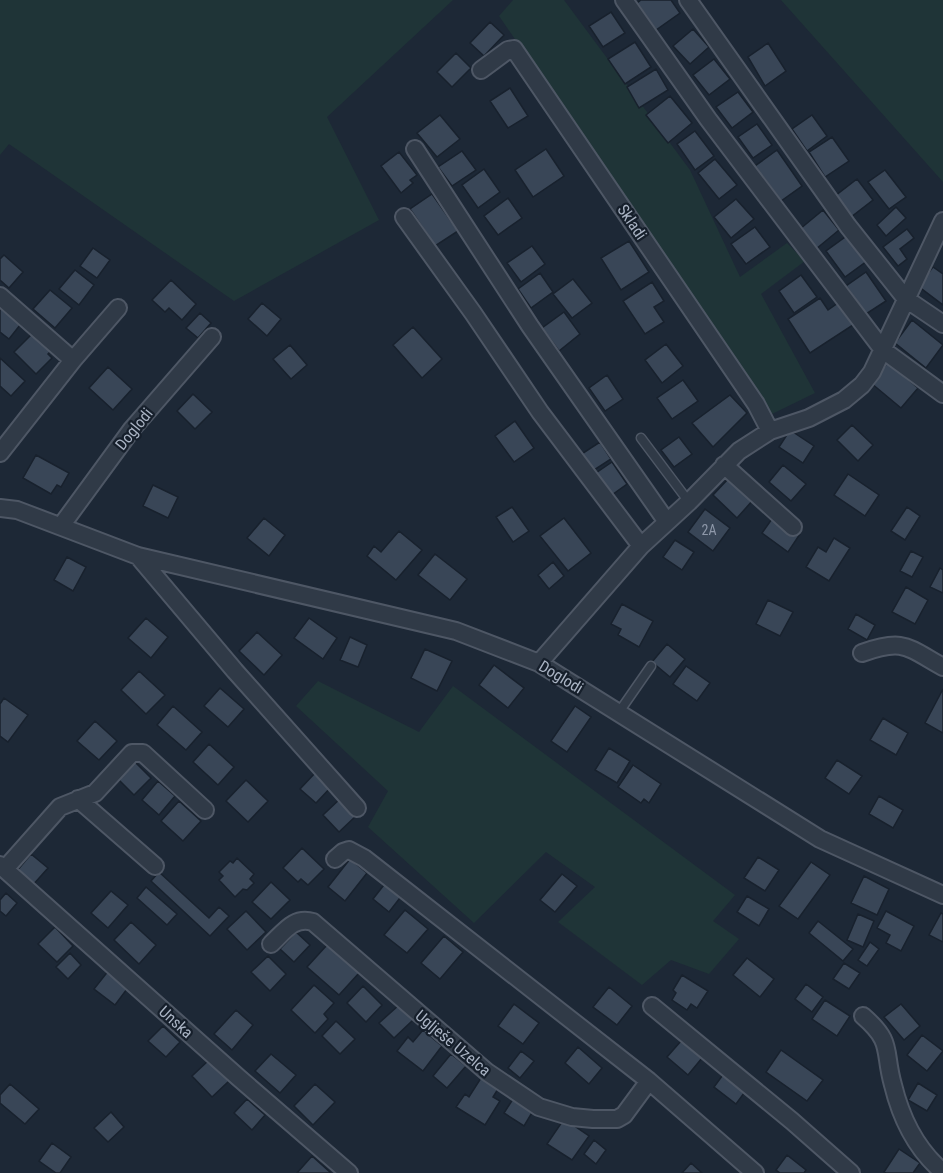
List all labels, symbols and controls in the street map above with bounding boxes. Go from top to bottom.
street label: Skladi [613,201,651,243]
street label: Doglodi [111,404,157,454]
house number: 2A [702,522,716,538]
street label: Doglodi [535,656,587,698]
street label: Unska [155,1002,197,1042]
street label: Uglješe Uzelca [412,1006,494,1080]

